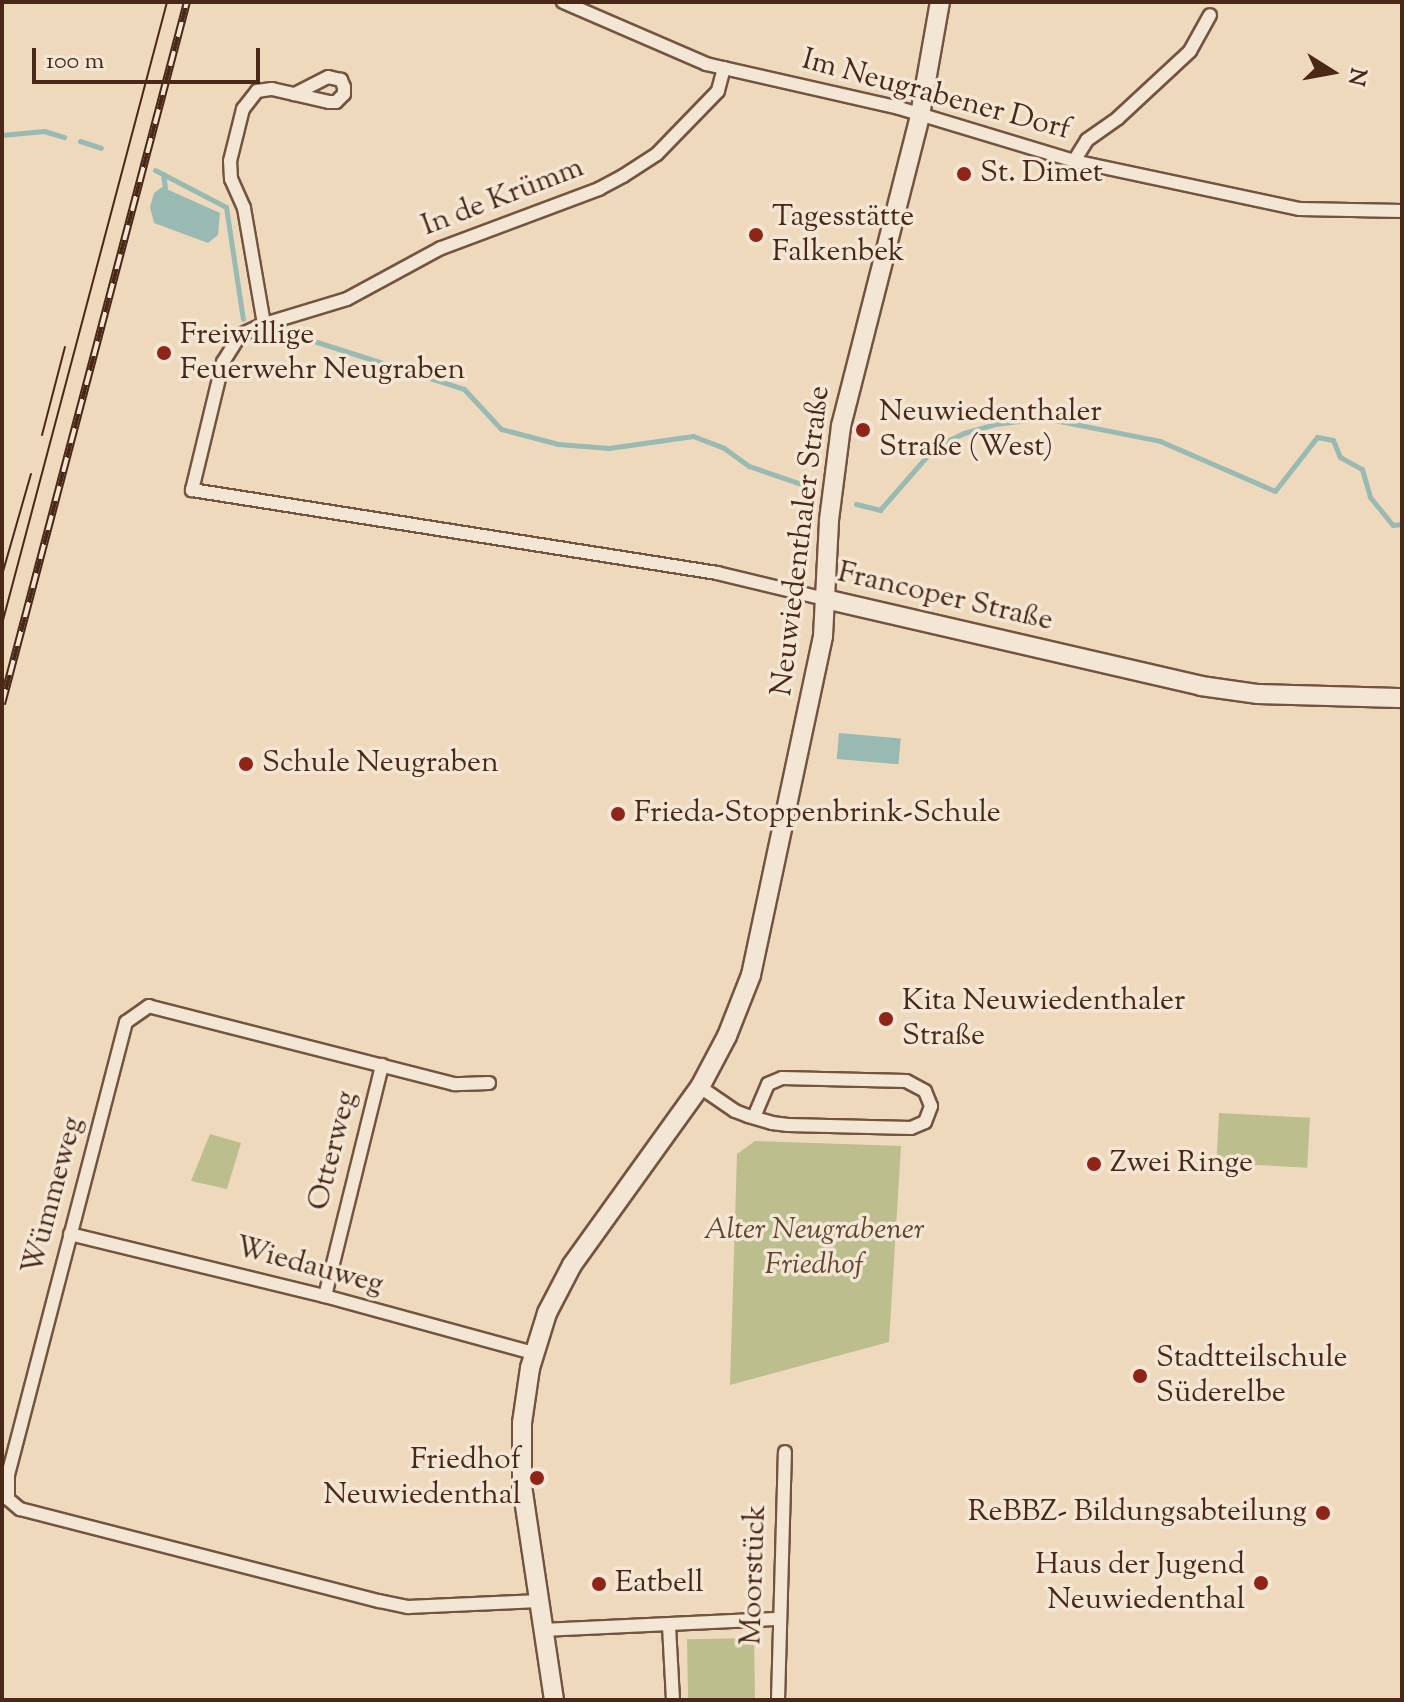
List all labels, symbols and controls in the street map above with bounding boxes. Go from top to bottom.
scale bar [36,32,264,82]
north arrow [1292,32,1372,112]
street label: Im Neugrabener Dorf [798,43,1074,149]
text: 100 m [46,45,104,79]
text: N [1338,65,1373,88]
street label: In de Krümm [417,151,589,245]
place label: St. Dimet [980,156,1103,192]
marker: St. Dimet [955,165,973,183]
place label: Tagesstätte Falkenbek [772,200,914,270]
marker: Tagesstätte Falkenbek [747,226,765,244]
place label: Freiwillige Feuerwehr Neugraben [180,318,465,388]
marker: Freiwillige Feuerwehr Neugraben [155,344,173,362]
street label: Neuwiedenthaler Straße [765,384,839,698]
place label: Neuwiedenthaler Straße (West) [879,395,1102,466]
marker: Neuwiedenthaler Straße (West) [854,421,872,439]
street label: Francoper Straße [834,556,1056,640]
place label: Schule Neugraben [262,746,499,782]
marker: Schule Neugraben [237,755,255,773]
place label: Frieda-Stoppenbrink-Schule [634,796,1001,832]
marker: Frieda-Stoppenbrink-Schule [609,805,627,823]
place label: Kita Neuwiedenthaler Straße [902,984,1185,1054]
marker: Kita Neuwiedenthaler Straße [877,1010,895,1028]
street label: Otterweg [302,1088,366,1214]
street label: Wümmeweg [16,1113,92,1279]
place label: Zwei Ringe [1110,1146,1253,1182]
marker: Zwei Ringe [1085,1155,1103,1173]
park label: Alter Neugrabener Friedhof [704,1213,924,1284]
street label: Wiedauweg [231,1230,387,1304]
place label: Stadtteilschule Süderelbe [1156,1341,1347,1412]
marker: Stadtteilschule Süderelbe [1131,1367,1149,1385]
place label: Friedhof Neuwiedenthal [323,1443,521,1514]
marker: Friedhof Neuwiedenthal [528,1469,546,1487]
place label: ReBBZ- Bildungsabteilung [968,1495,1307,1531]
street label: Moorstück [735,1504,775,1646]
marker: ReBBZ- Bildungsabteilung [1314,1504,1332,1522]
place label: Haus der Jugend Neuwiedenthal [1035,1548,1245,1618]
place label: Eatbell [615,1566,704,1602]
marker: Haus der Jugend Neuwiedenthal [1252,1574,1270,1592]
marker: Eatbell [590,1575,608,1593]

